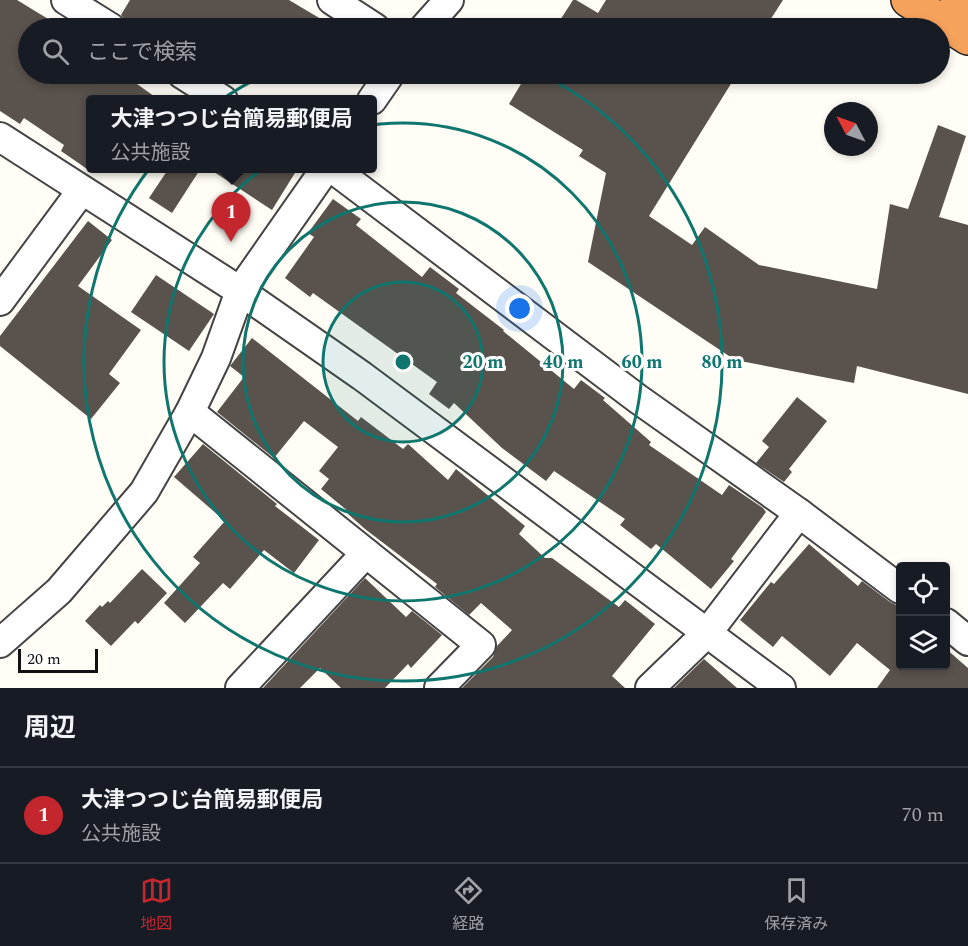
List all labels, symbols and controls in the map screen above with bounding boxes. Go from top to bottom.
search box [18,18,950,84]
icon: search [39,35,72,68]
text: ここで検索 [87,36,197,69]
popup [86,95,377,173]
north arrow [824,102,878,156]
text: 大津つつじ台簡易郵便局 [110,103,353,136]
text: 公共施設 [110,138,190,168]
pin: 1 [212,192,250,242]
your location [505,294,534,323]
text: 20 m [463,349,503,376]
text: 40 m [543,349,583,376]
text: 60 m [622,349,662,376]
text: 80 m [702,349,742,376]
centre of rings [393,352,413,372]
map controls [896,562,950,670]
button: locate [896,562,950,616]
button: layers [896,616,950,670]
scale bar [18,646,98,674]
text: 20 m [27,647,61,671]
text: 周辺 [24,708,76,748]
text: 大津つつじ台簡易郵便局 [81,784,323,817]
text: 1 [38,800,49,830]
text: 70 m [902,800,944,830]
text: 公共施設 [81,819,161,849]
tab: 地図 [140,874,173,936]
tab: 経路 [452,874,485,936]
tab: 保存済み [764,874,828,936]

